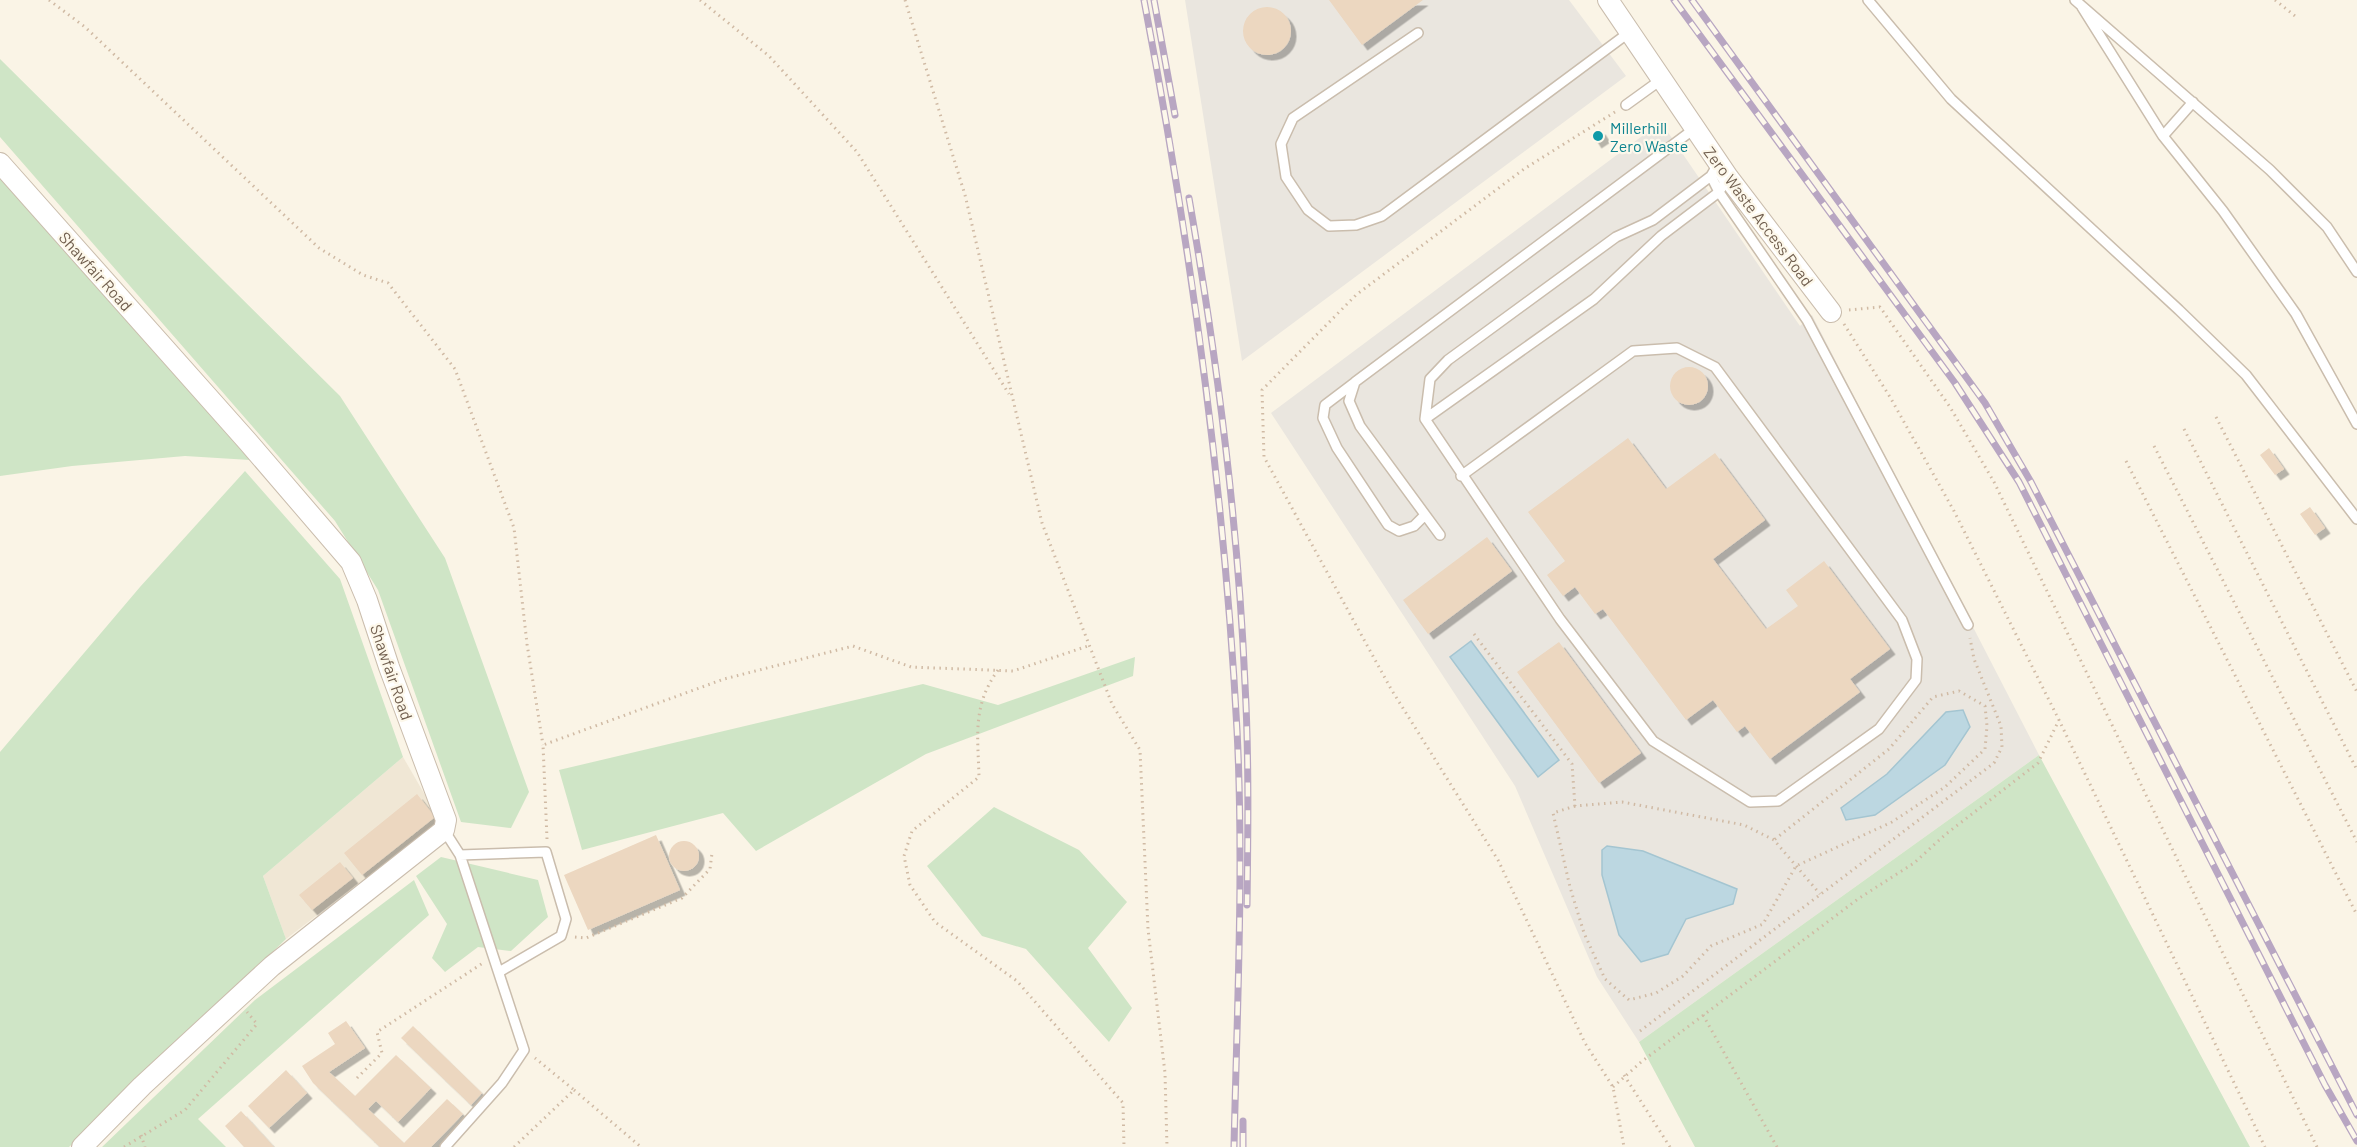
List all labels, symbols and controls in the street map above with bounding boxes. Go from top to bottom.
place label: Millerhill Zero Waste [1610,118,1688,155]
marker: Millerhill Zero Waste [1591,129,1605,143]
street label: Zero Waste Access Road [1700,143,1818,289]
street label: Shawfair Road [56,228,136,314]
street label: Shawfair Road [367,622,417,722]

